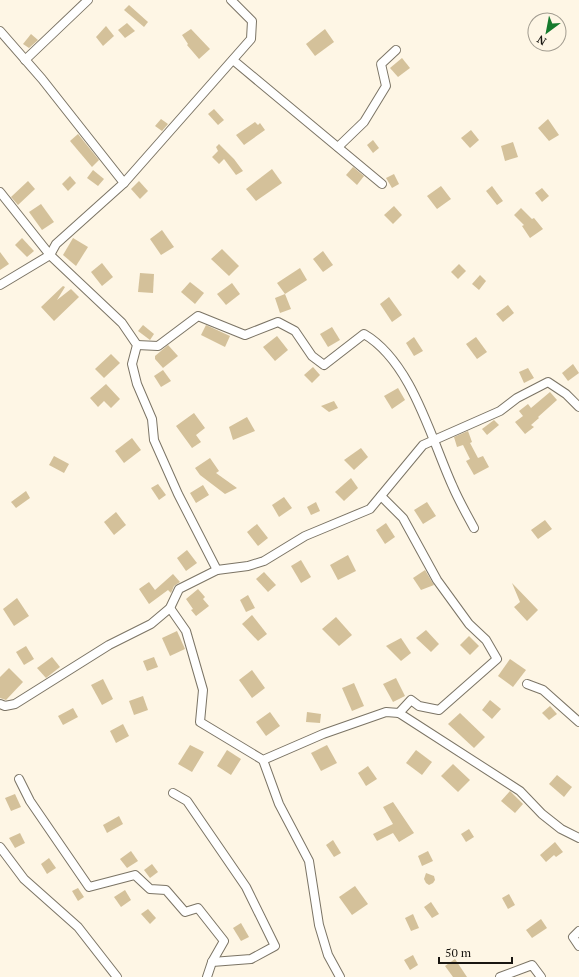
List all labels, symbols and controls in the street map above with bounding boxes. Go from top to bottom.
north arrow [527,12,567,52]
text: N [534,32,549,49]
scale bar [439,939,512,965]
text: 50 m [445,945,472,960]

